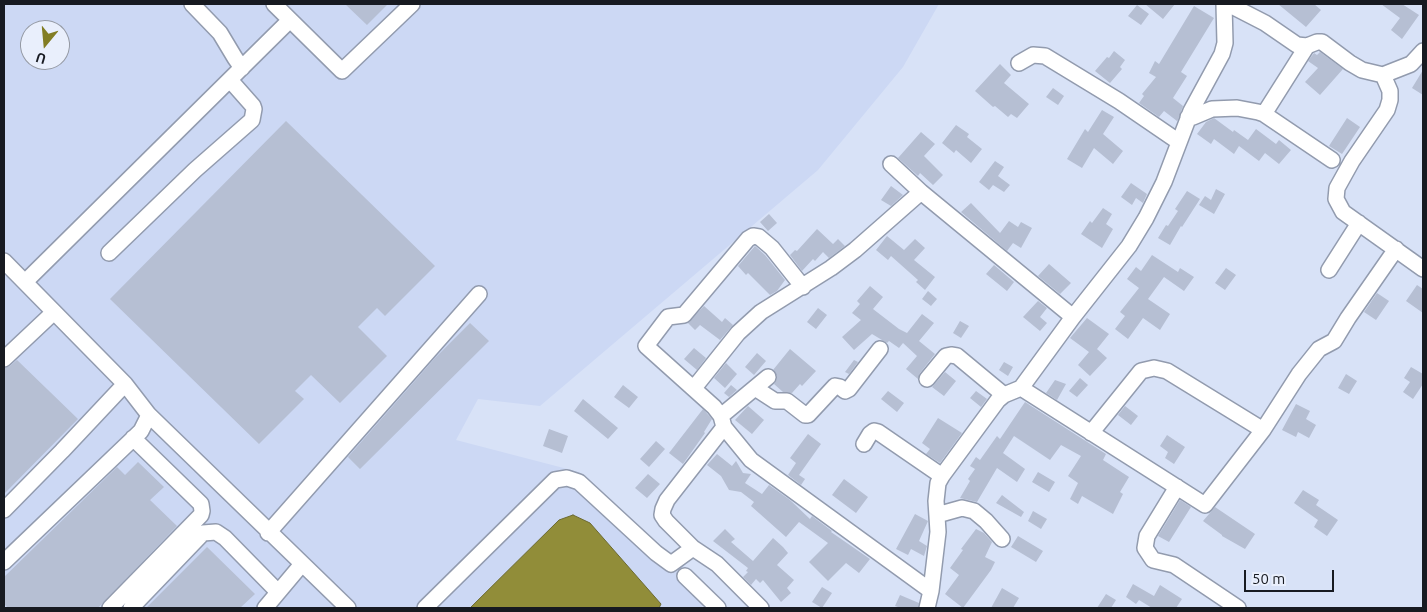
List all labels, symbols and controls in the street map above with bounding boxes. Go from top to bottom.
north arrow [20,20,70,70]
text: U [34,49,48,67]
scale bar [1247,560,1337,592]
text: 50 m [1252,570,1285,587]

